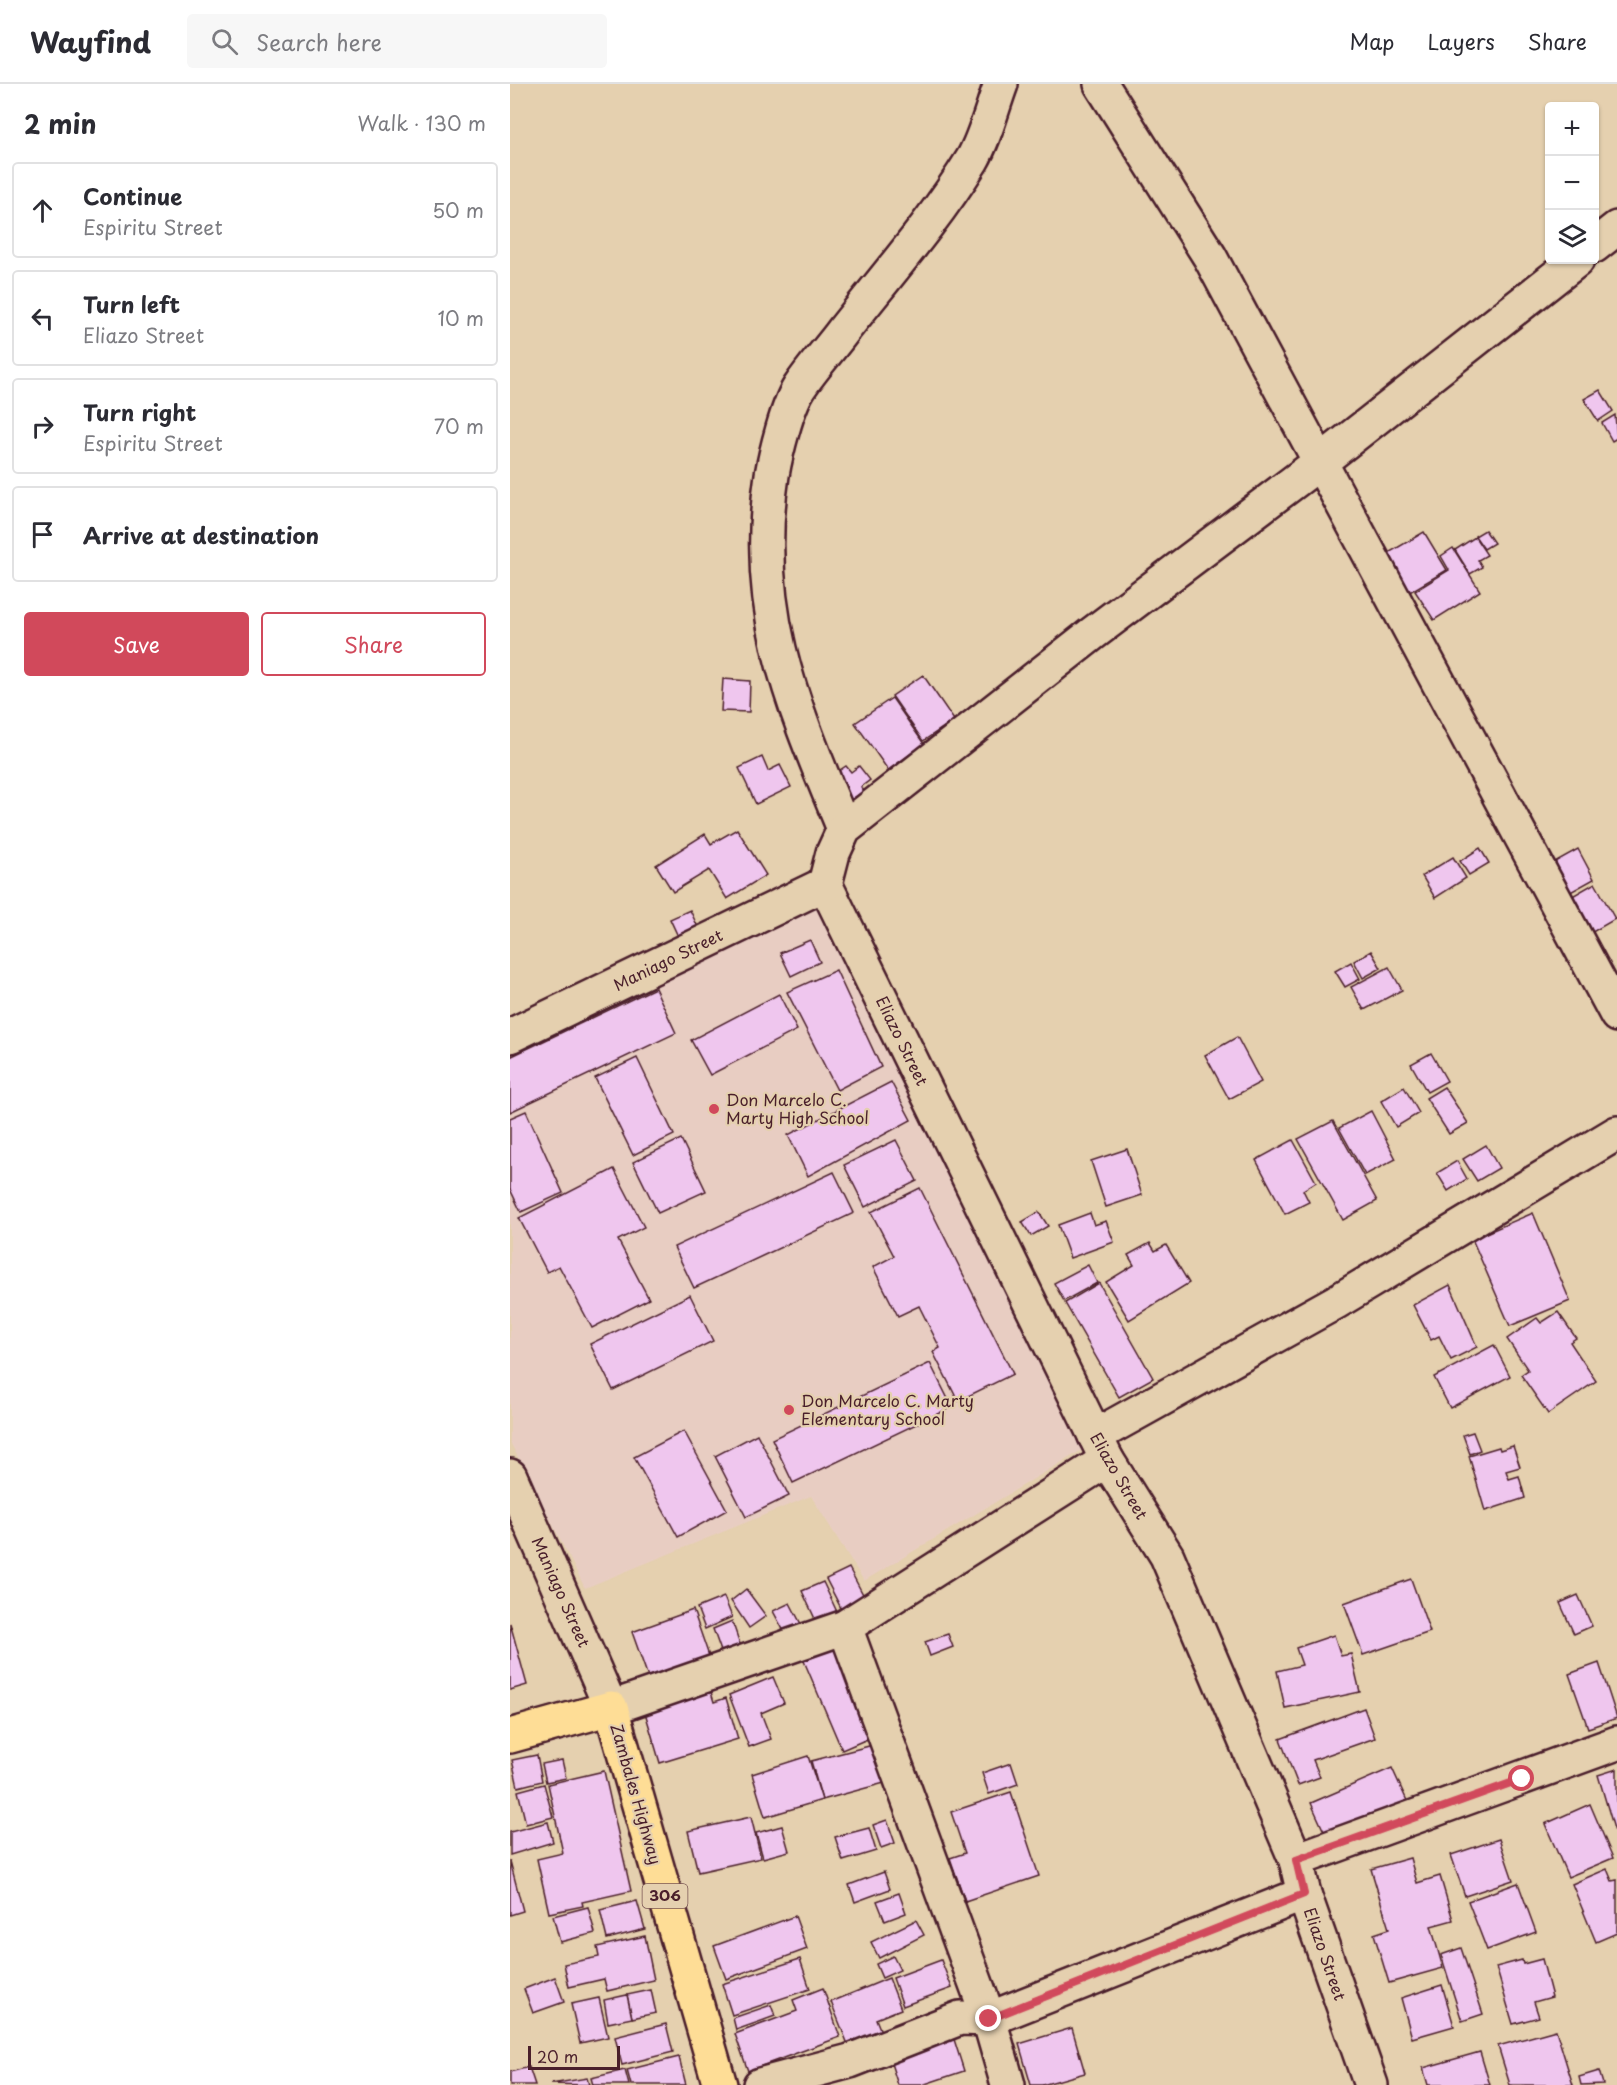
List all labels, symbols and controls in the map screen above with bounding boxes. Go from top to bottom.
search box [187,14,607,68]
text: Wayfind [30,20,151,63]
icon: search [208,25,241,58]
text: Search here [256,25,382,58]
text: Map [1350,25,1394,57]
text: Layers [1427,25,1495,57]
text: Share [1528,25,1587,57]
map controls [1545,102,1599,264]
button: + [1545,102,1599,156]
text: 2 min [24,104,97,143]
text: Walk · 130 m [358,108,486,138]
button: − [1545,156,1599,210]
text: Continue [83,179,182,212]
icon: ahead [26,194,59,227]
text: 50 m [432,195,484,225]
button: layers [1545,210,1599,264]
text: Espiritu Street [83,212,223,242]
text: Turn left [83,287,180,320]
icon: left [26,302,59,335]
text: 10 m [437,303,484,333]
text: Eliazo Street [83,320,204,350]
text: Turn right [83,395,196,428]
icon: right [26,410,59,443]
text: 70 m [434,411,484,441]
text: Espiritu Street [83,428,223,458]
icon: arrive [26,518,59,551]
text: Arrive at destination [83,518,319,551]
button: Save [24,612,249,676]
button: Share [261,612,486,676]
street label: Maniago Street [609,922,727,996]
street label: Eliazo Street [871,992,935,1090]
place label: Don Marcelo C. Marty High School [726,1087,869,1129]
marker: Don Marcelo C. Marty High School [707,1102,721,1116]
place label: Don Marcelo C. Marty Elementary School [801,1388,974,1430]
marker: Don Marcelo C. Marty Elementary School [782,1403,796,1417]
street label: Eliazo Street [1085,1428,1155,1524]
street label: Maniago Street [527,1532,597,1651]
street label: Zambales Highway [605,1721,669,1867]
route start [1508,1765,1534,1791]
road number: 306 [642,1884,688,1908]
street label: Eliazo Street [1299,1904,1353,2004]
route end [975,2005,1001,2031]
scale bar [528,2043,620,2070]
text: 20 m [537,2044,578,2068]

